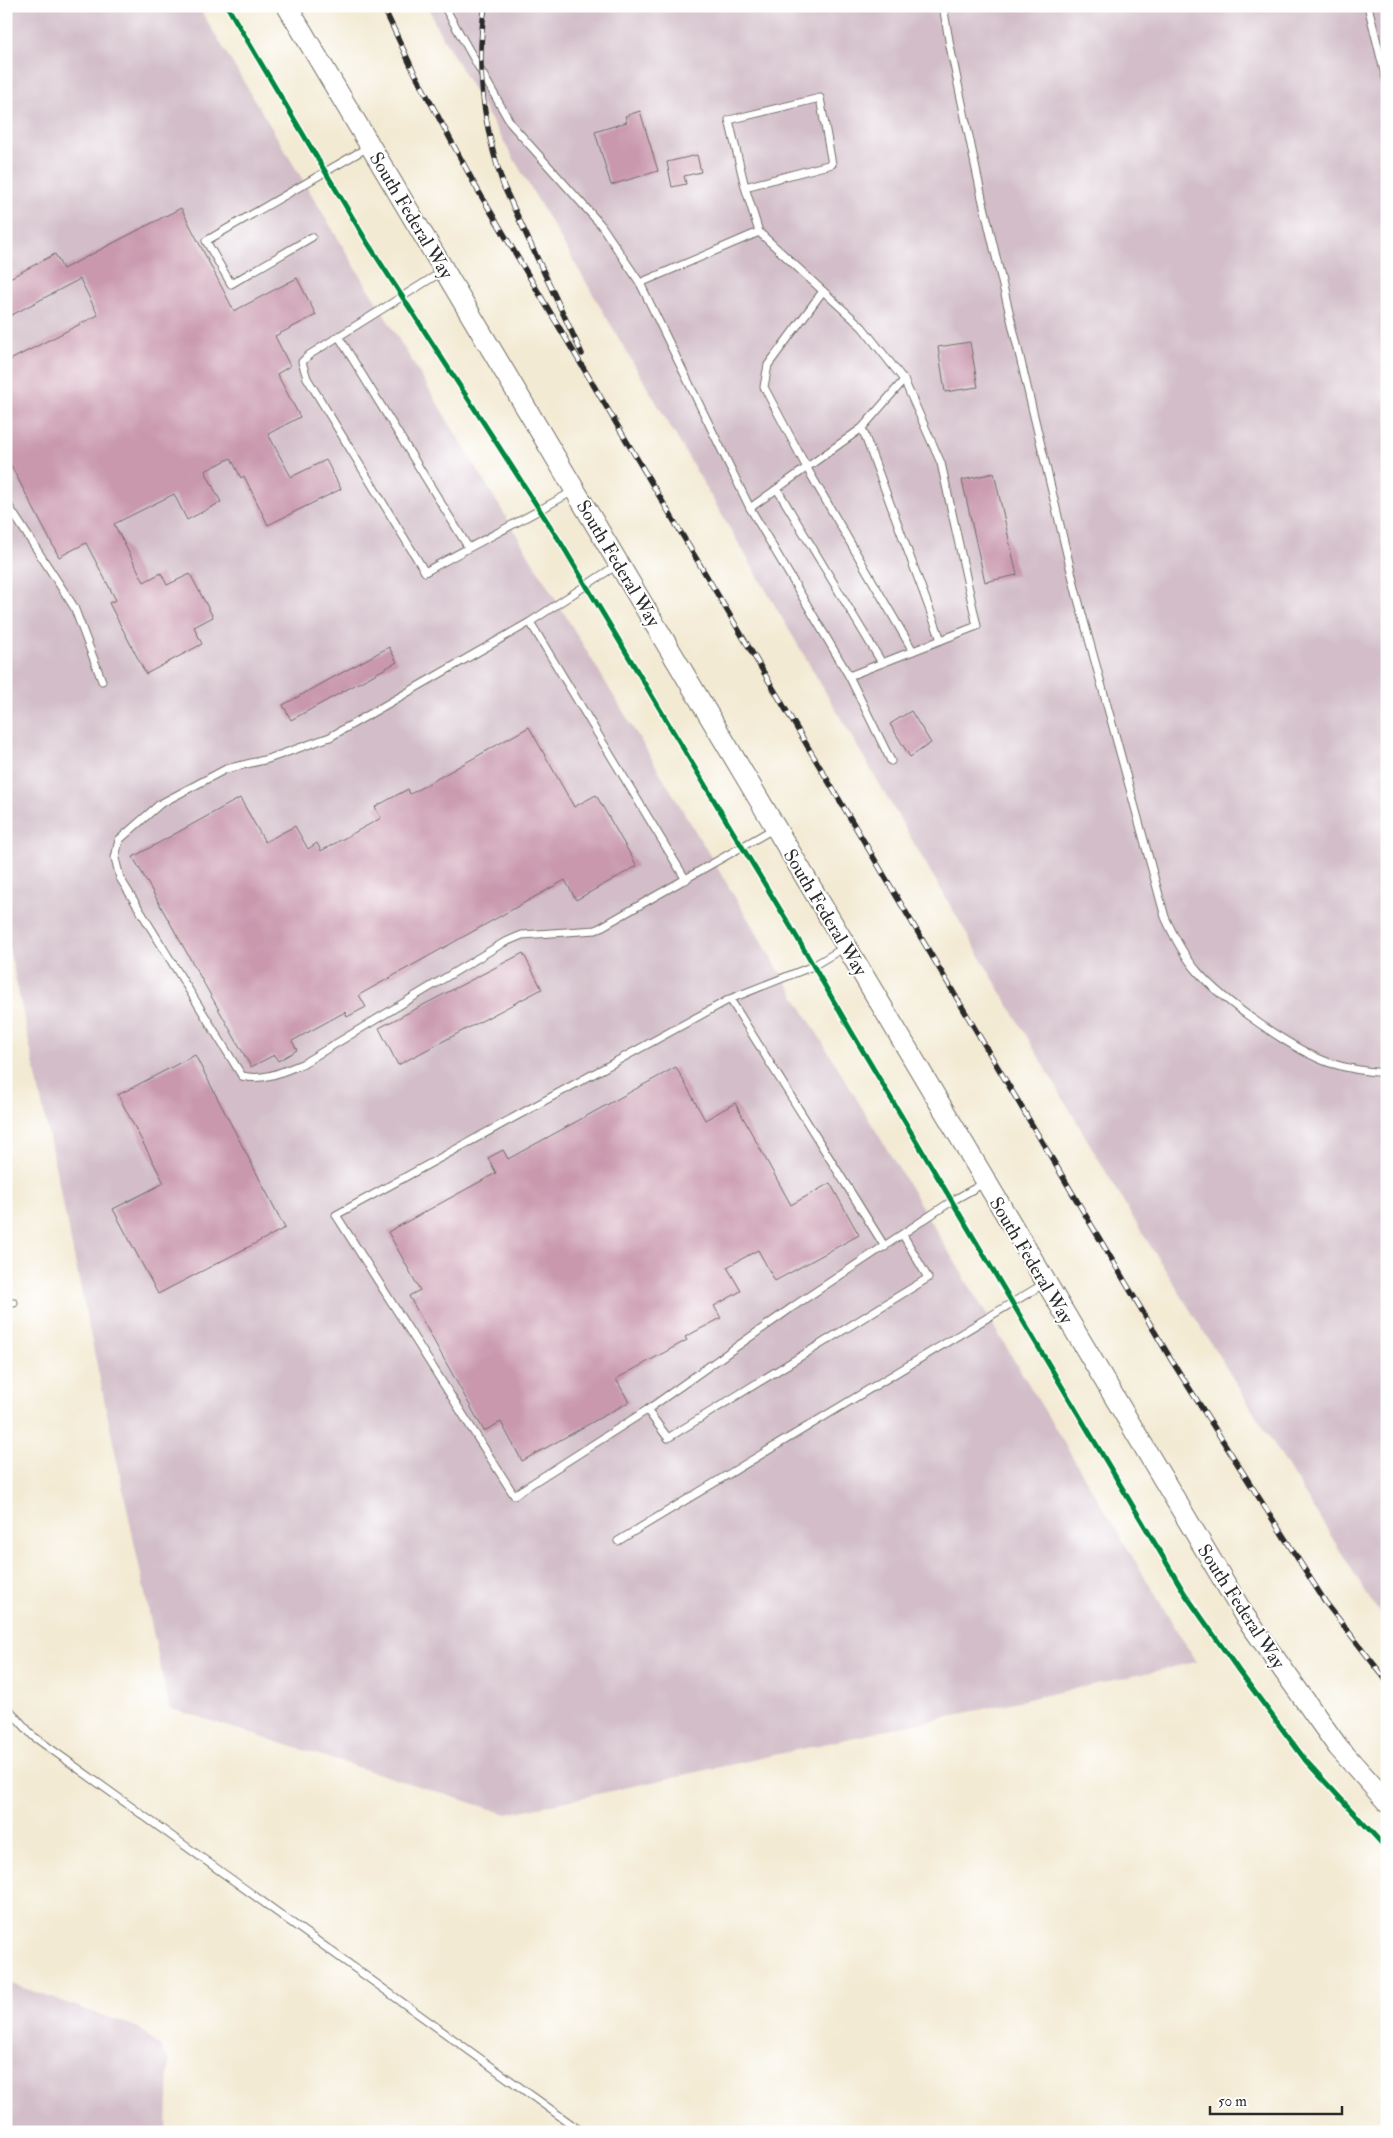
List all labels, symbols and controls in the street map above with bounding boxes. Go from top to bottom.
street label: South Federal Way [364,148,459,284]
street label: South Federal Way [571,496,666,632]
street label: South Federal Way [778,845,873,981]
street label: South Federal Way [984,1193,1079,1329]
street label: South Federal Way [1192,1540,1291,1674]
scale bar [1210,2083,1343,2115]
text: 50 m [1218,2092,1247,2111]

